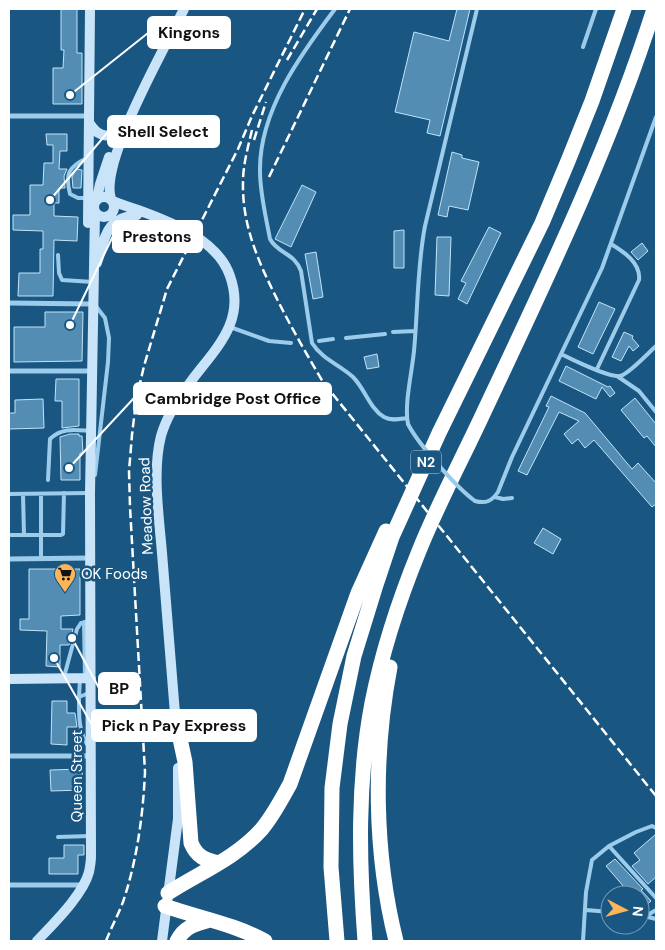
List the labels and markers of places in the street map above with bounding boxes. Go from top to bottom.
callout: Kingons [148,17,230,48]
callout: Shell Select [108,116,219,147]
callout: Prestons [113,221,202,252]
callout: Cambridge Post Office [134,383,331,414]
supermarket icon: OK Foods [53,562,77,593]
place label: OK Foods [81,564,148,584]
callout: BP [99,673,139,704]
callout: Pick n Pay Express [92,710,256,741]

